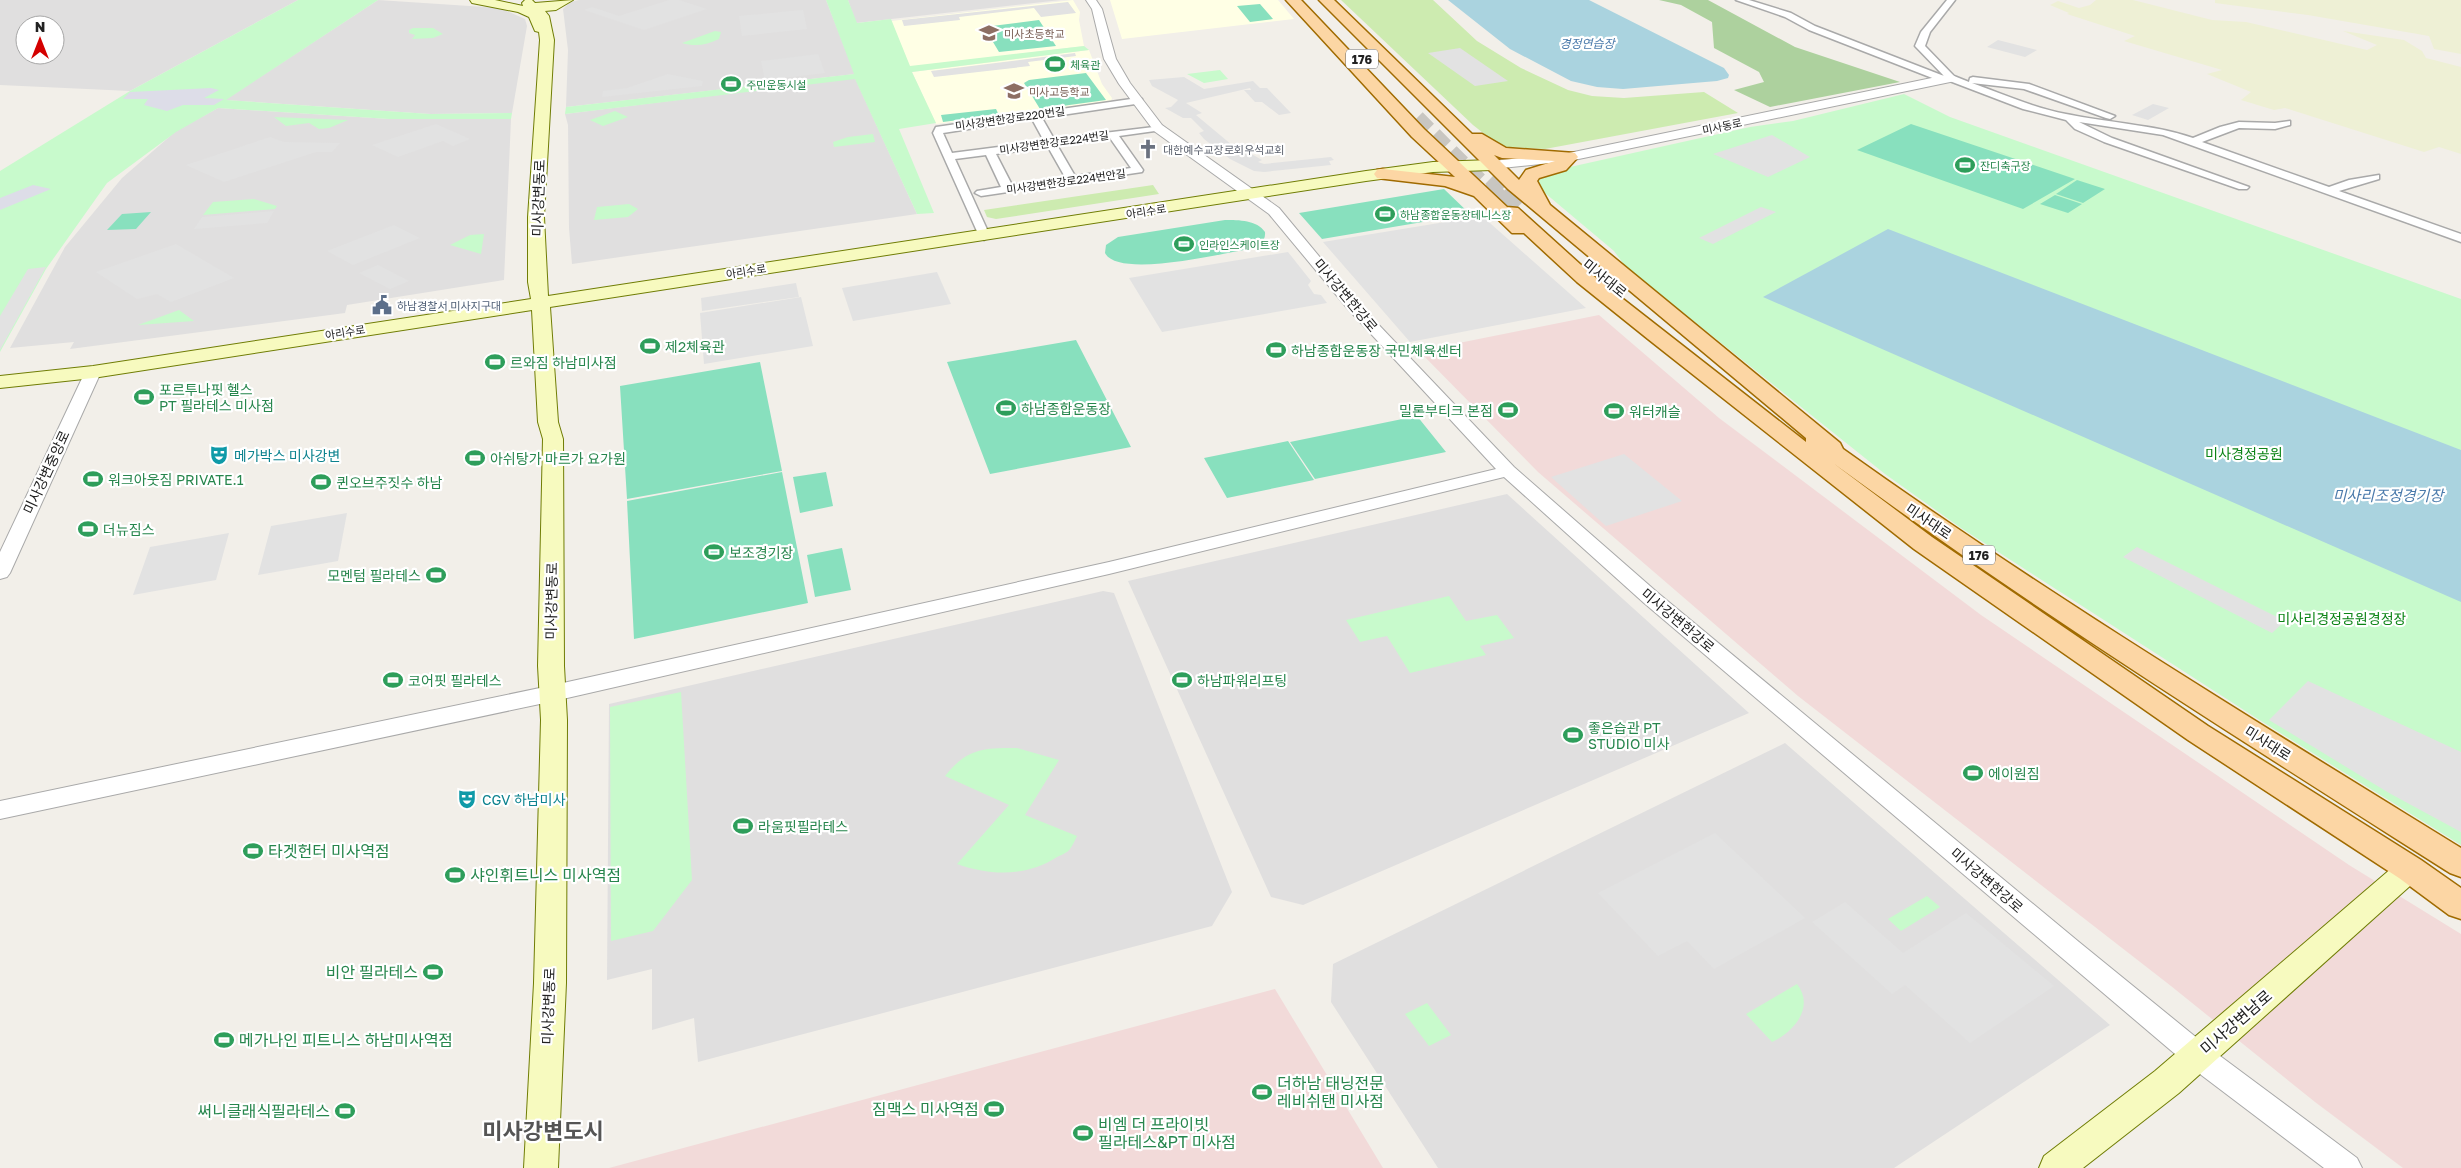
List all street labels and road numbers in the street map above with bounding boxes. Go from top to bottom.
road number: 176 [1346,50,1378,68]
street label: 미사강변한강로220번길 [954,104,1066,132]
street label: 미사동로 [1701,115,1743,137]
street label: 미사강변한강로224번길 [998,128,1110,156]
street label: 미사강변동로 [528,159,548,237]
street label: 미사강변한강로224번안길 [1005,166,1127,196]
street label: 아리수로 [1125,201,1167,221]
street label: 미사강변한강로 [1311,255,1382,335]
street label: 미사대로 [1580,255,1630,301]
street label: 아리수로 [725,261,767,281]
street label: 아리수로 [324,322,366,342]
street label: 미사강변중앙로 [19,427,73,516]
street label: 미사대로 [1903,500,1955,543]
road number: 176 [1963,546,1995,564]
street label: 미사강변동로 [542,562,560,640]
street label: 미사강변한강로 [1638,585,1718,656]
street label: 미사대로 [2242,722,2294,764]
street label: 미사강변한강로 [1947,844,2027,916]
street label: 미사강변동로 [538,967,558,1045]
street label: 미사강변남로 [2196,985,2276,1059]

